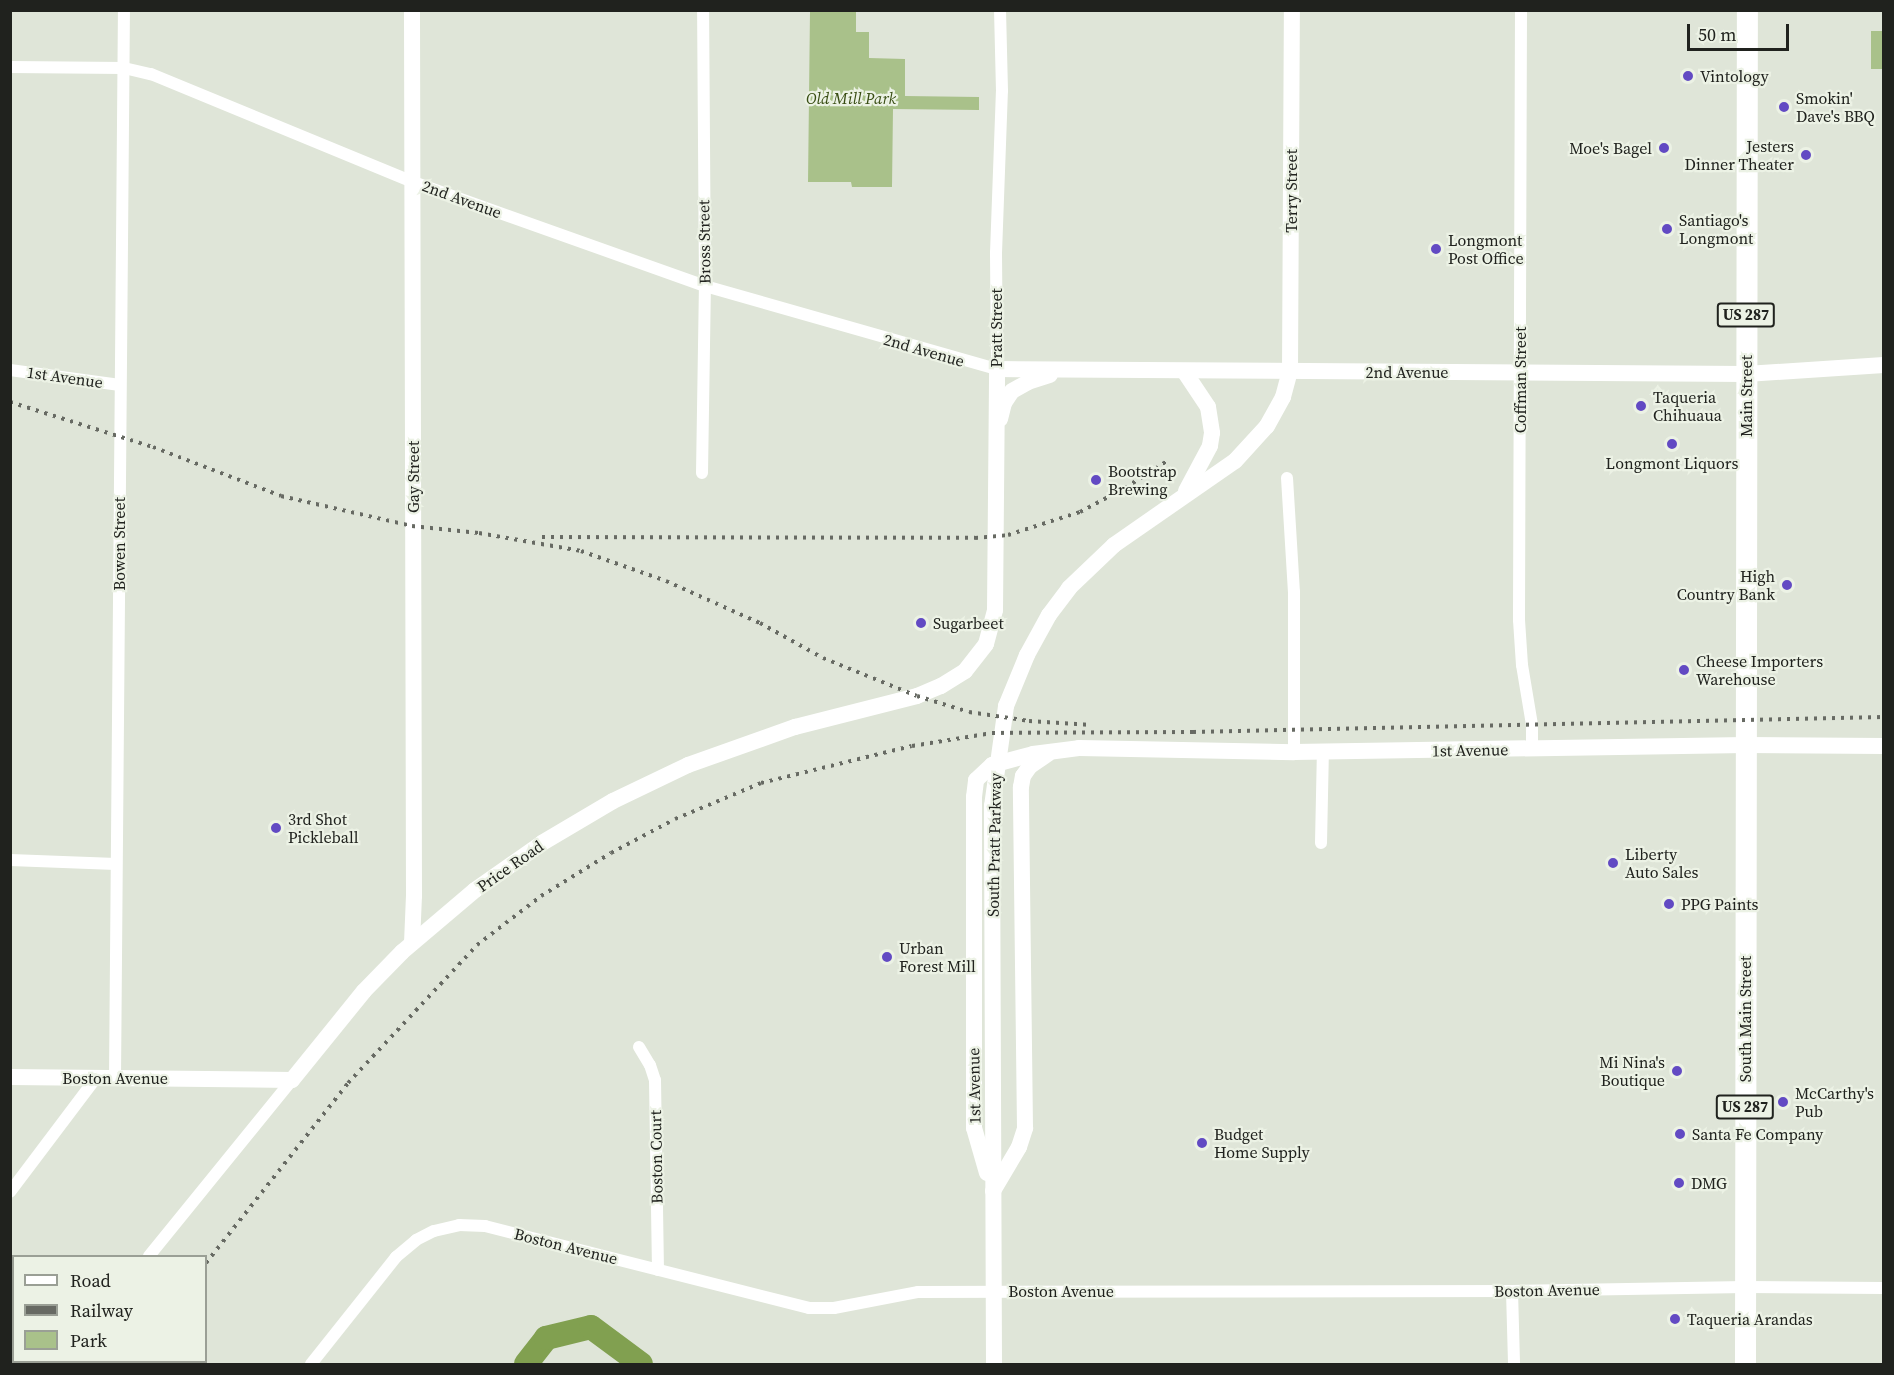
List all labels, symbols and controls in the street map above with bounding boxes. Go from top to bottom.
scale bar [1690,12,1792,50]
text: 50 m [1698,22,1736,47]
place label: Vintology [1700,66,1769,86]
marker: Vintology [1681,69,1695,83]
park label: Old Mill Park [806,88,896,108]
place label: Smokin' Dave's BBQ [1796,88,1875,126]
marker: Smokin' Dave's BBQ [1777,100,1791,114]
place label: Jesters Dinner Theater [1684,136,1794,174]
place label: Moe's Bagel [1569,138,1652,158]
marker: Moe's Bagel [1657,141,1671,155]
marker: Jesters Dinner Theater [1799,148,1813,162]
street label: Terry Street [1281,149,1301,233]
street label: 2nd Avenue [420,176,504,222]
street label: Bross Street [694,200,714,284]
place label: Santiago's Longmont [1679,210,1753,248]
marker: Santiago's Longmont [1660,222,1674,236]
place label: Longmont Post Office [1448,230,1524,268]
marker: Longmont Post Office [1429,242,1443,256]
street label: Pratt Street [986,288,1006,368]
road number: US 287 [1716,303,1776,327]
street label: Coffman Street [1510,327,1530,433]
street label: 2nd Avenue [881,329,967,371]
street label: Main Street [1736,355,1756,437]
street label: 1st Avenue [26,362,104,392]
street label: 2nd Avenue [1365,362,1449,382]
place label: Taqueria Chihuaua [1653,387,1722,425]
marker: Taqueria Chihuaua [1634,399,1648,413]
marker: Longmont Liquors [1665,437,1679,451]
street label: Gay Street [403,441,423,513]
place label: Longmont Liquors [1606,453,1738,473]
place label: Bootstrap Brewing [1108,461,1177,499]
marker: Bootstrap Brewing [1089,473,1103,487]
street label: Bowen Street [109,497,129,591]
place label: High Country Bank [1677,566,1775,604]
marker: High Country Bank [1780,578,1794,592]
place label: Sugarbeet [933,613,1004,633]
marker: Sugarbeet [914,616,928,630]
place label: Cheese Importers Warehouse [1696,651,1823,689]
marker: Cheese Importers Warehouse [1677,663,1691,677]
street label: 1st Avenue [1432,740,1508,760]
street label: South Pratt Parkway [983,773,1005,917]
place label: 3rd Shot Pickleball [288,809,358,847]
marker: 3rd Shot Pickleball [269,821,283,835]
street label: Price Road [473,836,547,896]
place label: Liberty Auto Sales [1625,844,1699,882]
marker: Liberty Auto Sales [1606,856,1620,870]
place label: PPG Paints [1681,894,1758,914]
marker: PPG Paints [1662,897,1676,911]
place label: Urban Forest Mill [899,938,976,976]
marker: Urban Forest Mill [880,950,894,964]
street label: South Main Street [1735,956,1755,1082]
street label: 1st Avenue [964,1048,984,1124]
place label: Mi Nina's Boutique [1599,1052,1665,1090]
marker: Mi Nina's Boutique [1670,1064,1684,1078]
street label: Boston Avenue [62,1068,168,1088]
place label: McCarthy's Pub [1795,1083,1874,1121]
road number: US 287 [1715,1095,1775,1119]
marker: McCarthy's Pub [1776,1095,1790,1109]
street label: Boston Court [646,1110,666,1204]
place label: Budget Home Supply [1214,1124,1310,1162]
place label: Santa Fe Company [1692,1124,1823,1144]
marker: Santa Fe Company [1673,1127,1687,1141]
marker: Budget Home Supply [1195,1136,1209,1150]
place label: DMG [1691,1173,1727,1193]
marker: DMG [1672,1176,1686,1190]
street label: Boston Avenue [512,1224,620,1268]
legend [12,1255,207,1363]
text: Road [70,1268,111,1293]
street label: Boston Avenue [1494,1279,1600,1301]
street label: Boston Avenue [1008,1281,1114,1301]
text: Railway [70,1298,133,1323]
place label: Taqueria Arandas [1687,1309,1813,1329]
marker: Taqueria Arandas [1668,1312,1682,1326]
text: Park [70,1328,107,1353]

